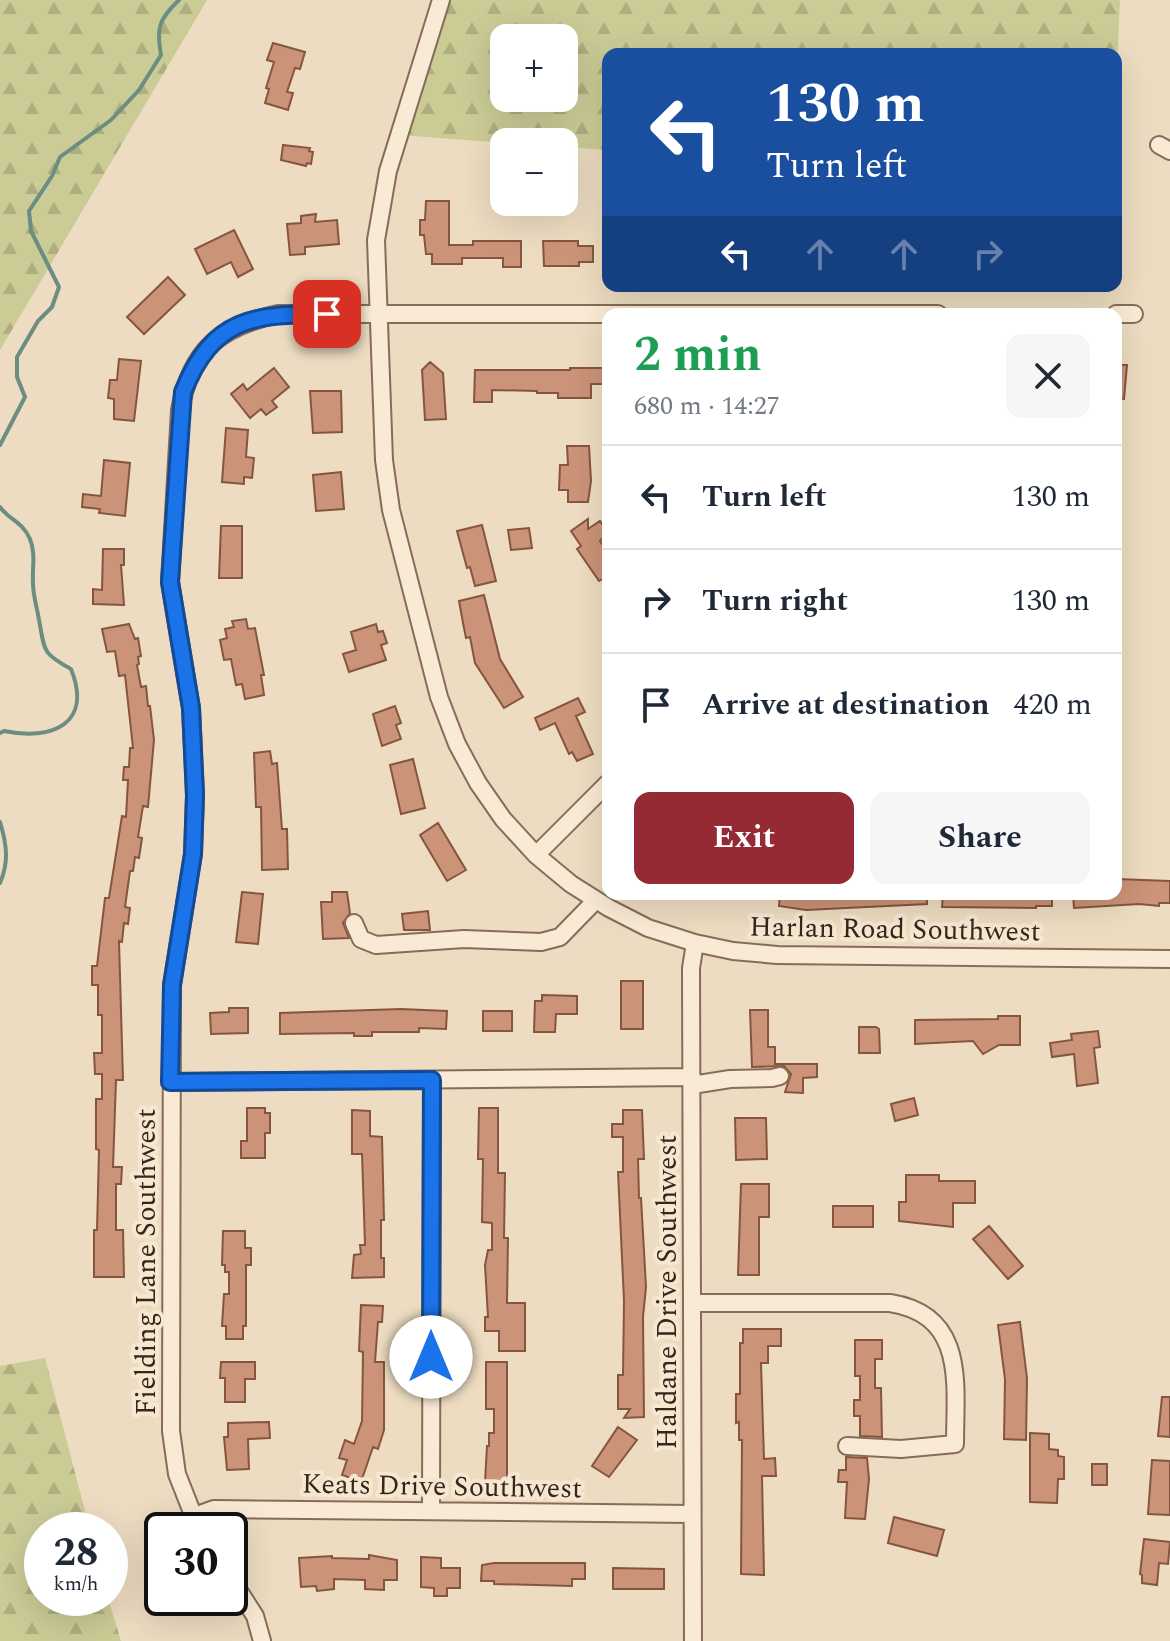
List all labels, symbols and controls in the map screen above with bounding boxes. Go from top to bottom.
map controls [490,24,578,216]
button: + [490,24,578,112]
text: 130 m [766,62,925,147]
icon: left [634,80,738,184]
button: − [490,128,578,216]
text: Turn left [766,139,907,194]
icon: left [714,232,758,276]
icon: ahead [798,232,842,276]
icon: ahead [882,232,926,276]
icon: right [966,232,1010,276]
pin [293,280,361,348]
icon: arrive [305,292,349,336]
text: 2 min [634,319,762,392]
button: close [1006,334,1090,418]
text: 680 m · 14:27 [634,386,780,426]
text: Turn left [702,474,827,520]
text: 130 m [1012,474,1090,520]
icon: left [634,475,678,519]
text: Turn right [702,578,848,624]
text: 130 m [1012,578,1090,624]
icon: right [634,579,678,623]
text: Arrive at destination [702,682,989,728]
text: 420 m [1013,682,1092,728]
icon: arrive [634,683,678,727]
button: Exit [634,792,854,884]
button: Share [870,792,1090,884]
street label: Harlan Road Southwest [749,905,1041,954]
street label: Fielding Lane Southwest [125,1108,168,1416]
street label: Haldane Drive Southwest [646,1135,689,1449]
position arrow [389,1315,473,1399]
street label: Keats Drive Southwest [302,1463,582,1510]
speed limit sign: 30 [144,1512,248,1616]
text: 28 [54,1523,98,1584]
text: km/h [54,1569,99,1599]

